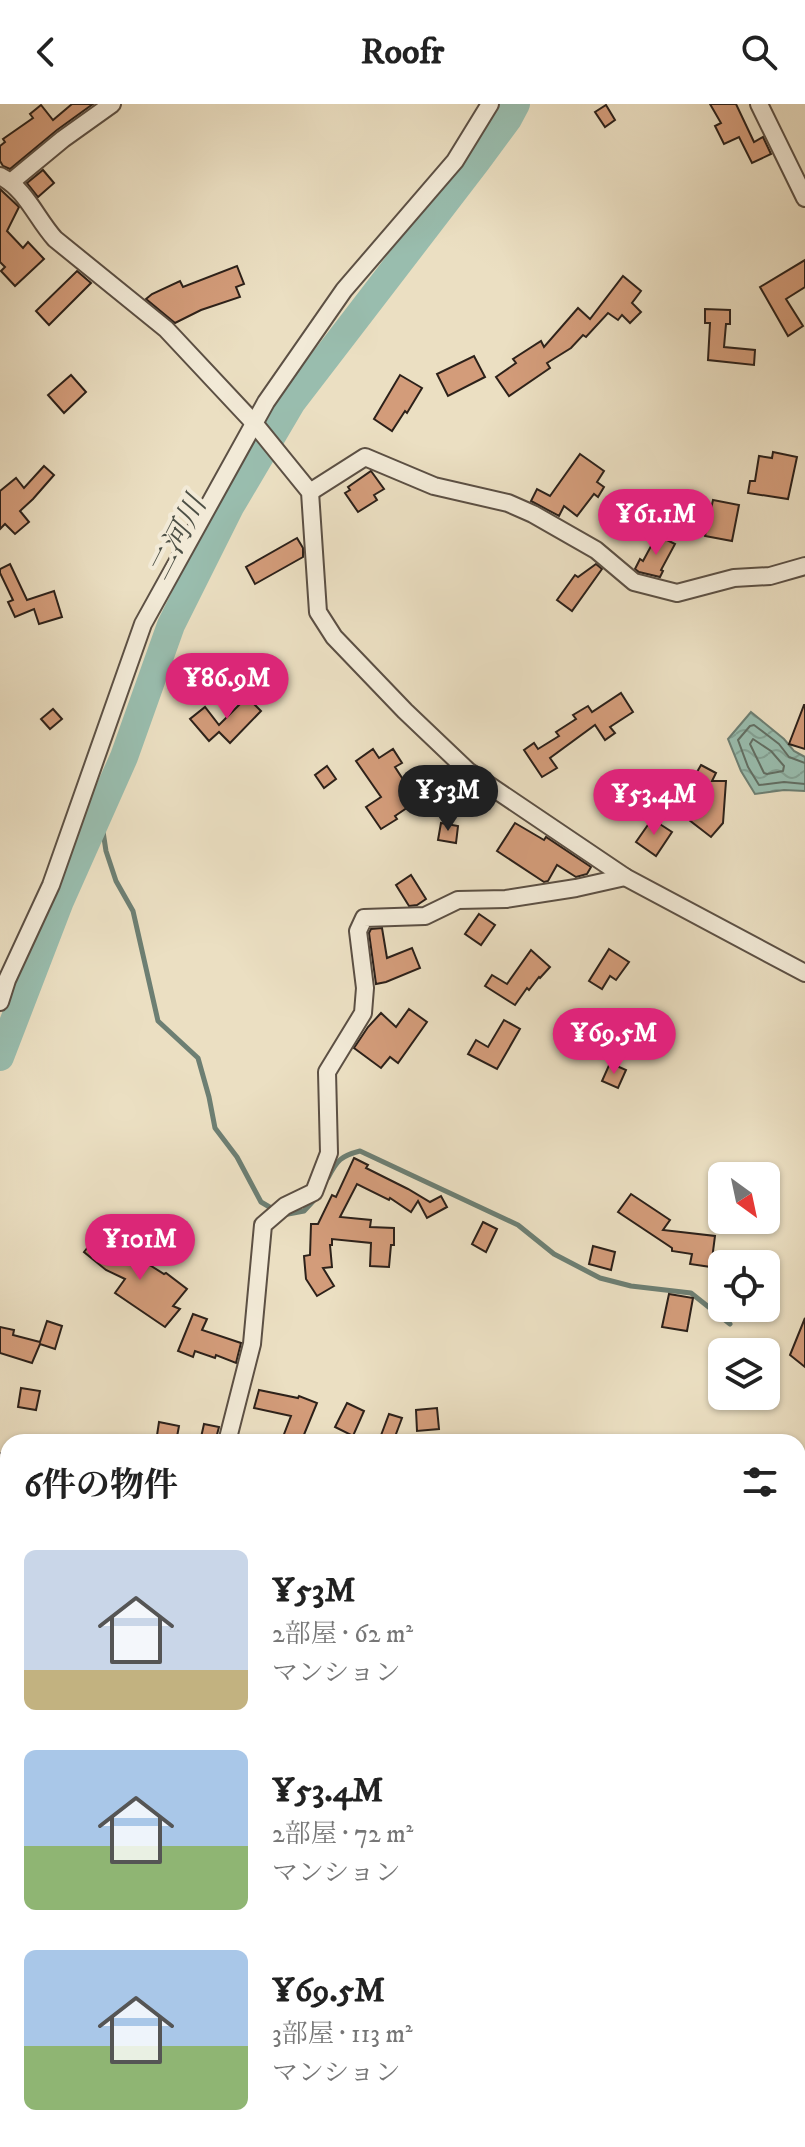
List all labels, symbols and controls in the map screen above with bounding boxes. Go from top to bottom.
icon: back [24,30,68,74]
text: Roofr [361,30,444,75]
icon: search [737,30,781,74]
water label: 二河川 [141,488,217,587]
pin: ¥61.1M [591,489,721,557]
text: ¥61.1M [616,498,696,531]
pin: ¥86.9M [162,653,292,721]
text: ¥86.9M [184,662,270,695]
pin: ¥53M [401,765,495,833]
pin: ¥53.4M [589,769,719,837]
text: ¥53M [416,774,480,807]
text: ¥53.4M [611,778,697,811]
pin: ¥69.5M [549,1008,679,1076]
text: ¥69.5M [571,1017,657,1050]
north arrow [708,1162,780,1234]
map controls [708,1162,780,1410]
pin: ¥101M [84,1214,196,1282]
text: ¥101M [103,1223,177,1256]
button: locate [708,1250,780,1322]
button: layers [708,1338,780,1410]
icon: filters [738,1460,782,1504]
text: 6件の物件 [24,1465,178,1507]
text: ¥53M [272,1570,355,1612]
icon: home [88,1582,184,1678]
text: 2部屋 · 62 m² [272,1618,413,1651]
text: マンション [272,1657,401,1690]
text: ¥53.4M [272,1770,383,1812]
icon: home [88,1782,184,1878]
text: 2部屋 · 72 m² [272,1818,413,1851]
text: マンション [272,1857,401,1890]
text: ¥69.5M [272,1970,385,2012]
icon: home [88,1982,184,2078]
text: 3部屋 · 113 m² [272,2018,413,2051]
text: マンション [272,2057,401,2090]

